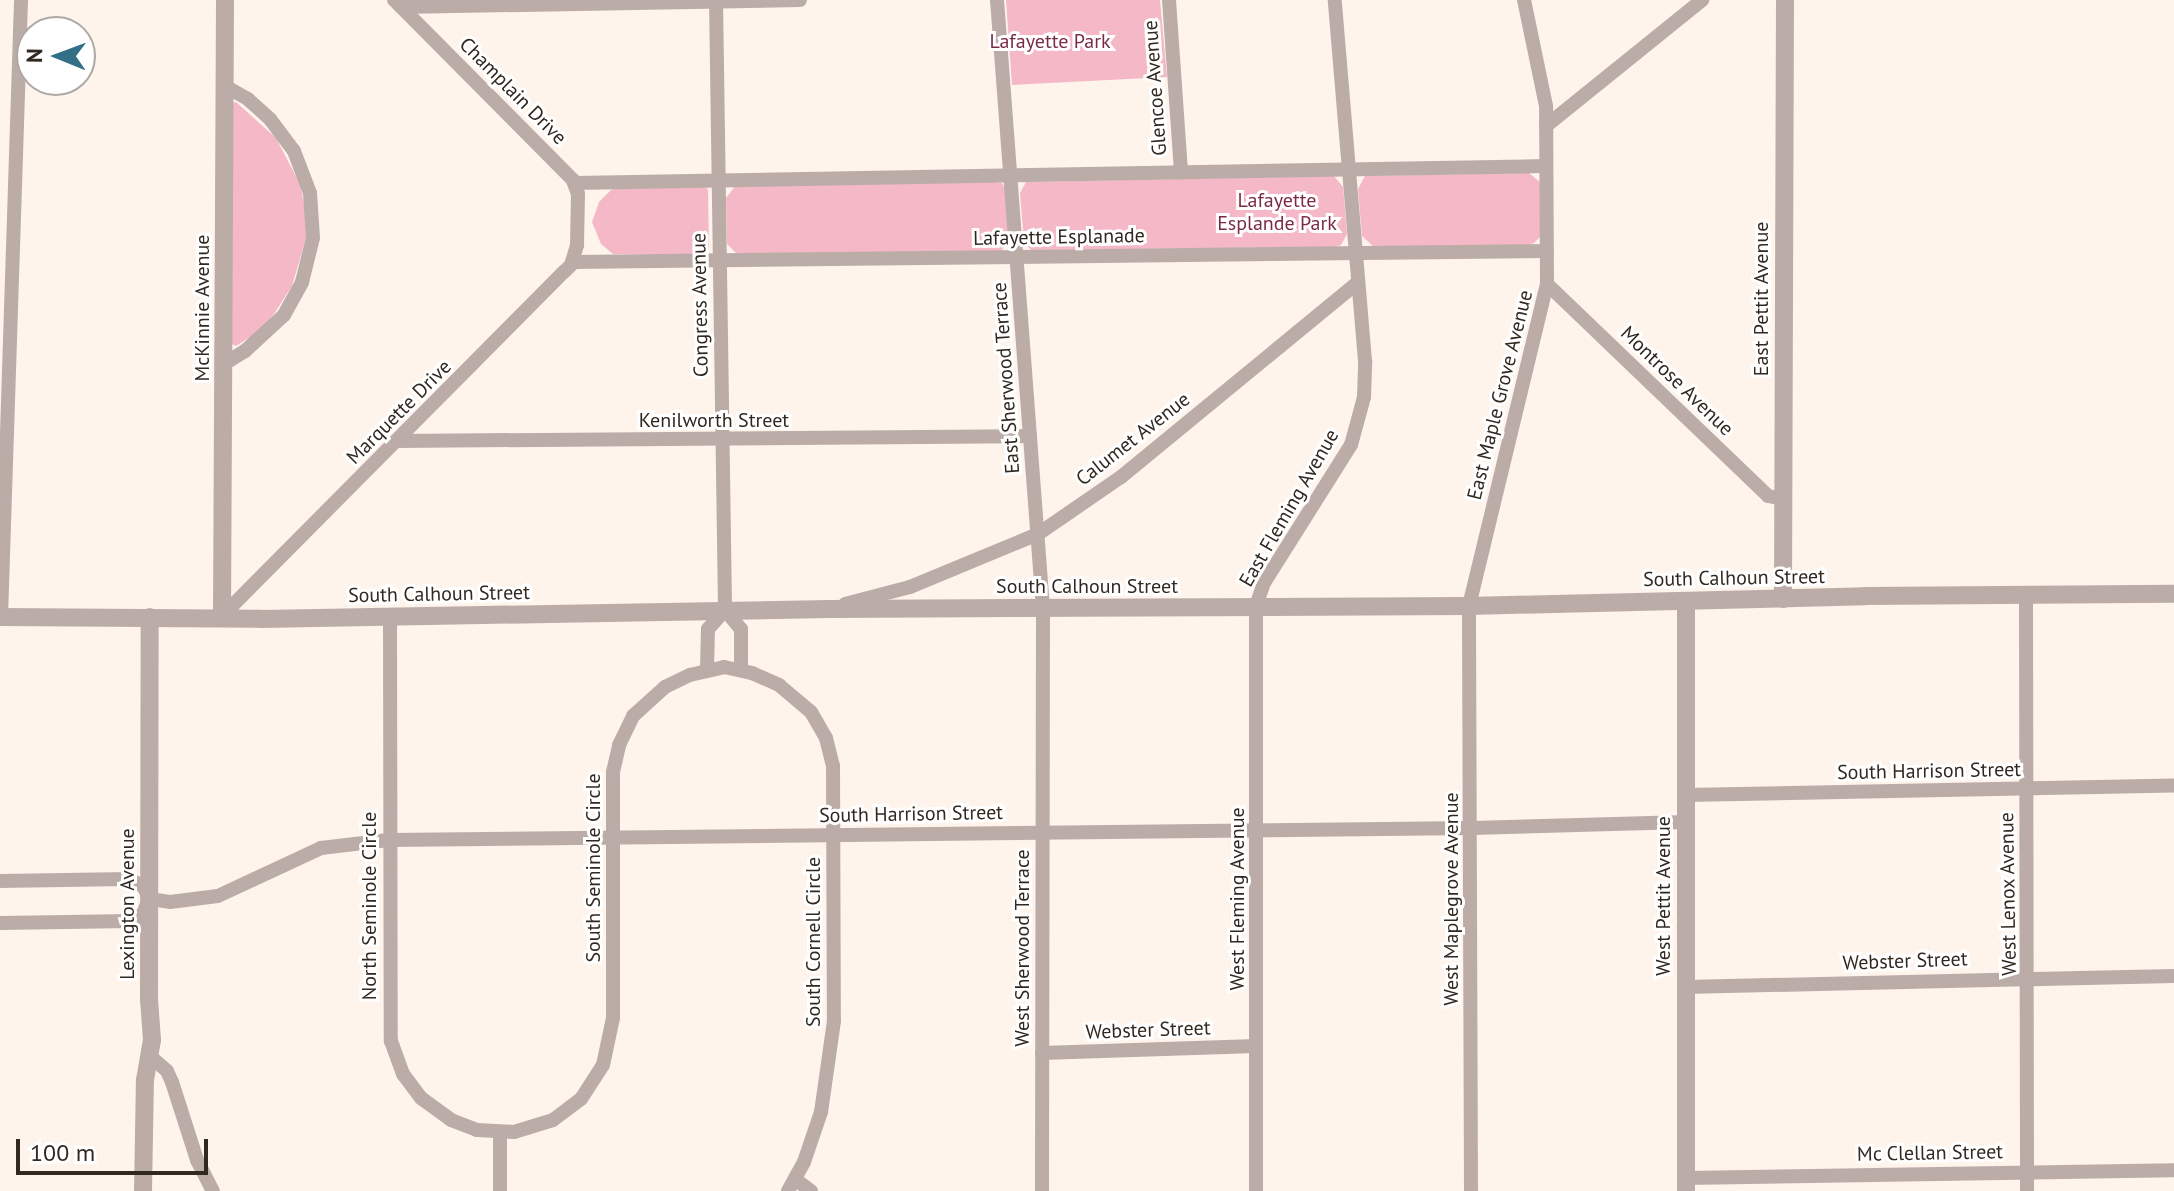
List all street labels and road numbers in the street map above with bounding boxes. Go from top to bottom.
street label: Glencoe Avenue [1138,19,1172,157]
street label: Champlain Drive [454,32,572,150]
street label: East Pettit Avenue [1749,221,1773,377]
street label: Lafayette Esplanade [973,224,1145,250]
street label: Congress Avenue [687,232,713,378]
street label: McKinnie Avenue [190,234,214,382]
street label: East Sherwood Terrace [987,281,1025,475]
street label: East Maple Grove Avenue [1462,287,1538,503]
street label: Montrose Avenue [1615,321,1739,441]
street label: Marquette Drive [342,355,456,469]
street label: Calumet Avenue [1071,387,1195,491]
street label: Kenilworth Street [639,408,789,432]
street label: East Fleming Avenue [1234,425,1344,591]
street label: South Calhoun Street [1643,564,1825,592]
street label: South Calhoun Street [996,574,1178,598]
street label: South Calhoun Street [348,580,530,608]
street label: South Harrison Street [1837,757,2021,785]
street label: South Seminole Circle [581,773,605,963]
street label: West Maplegrove Avenue [1439,792,1463,1006]
street label: South Harrison Street [819,800,1003,828]
street label: West Fleming Avenue [1225,807,1249,991]
street label: West Lenox Avenue [1995,811,2021,977]
street label: North Seminole Circle [357,812,381,1000]
street label: West Pettit Avenue [1651,816,1675,976]
street label: Lexington Avenue [115,828,139,980]
street label: West Sherwood Terrace [1010,849,1034,1047]
street label: South Cornell Circle [801,857,825,1027]
street label: Webster Street [1842,947,1968,975]
street label: Webster Street [1085,1016,1211,1044]
street label: Mc Clellan Street [1857,1140,2003,1166]

